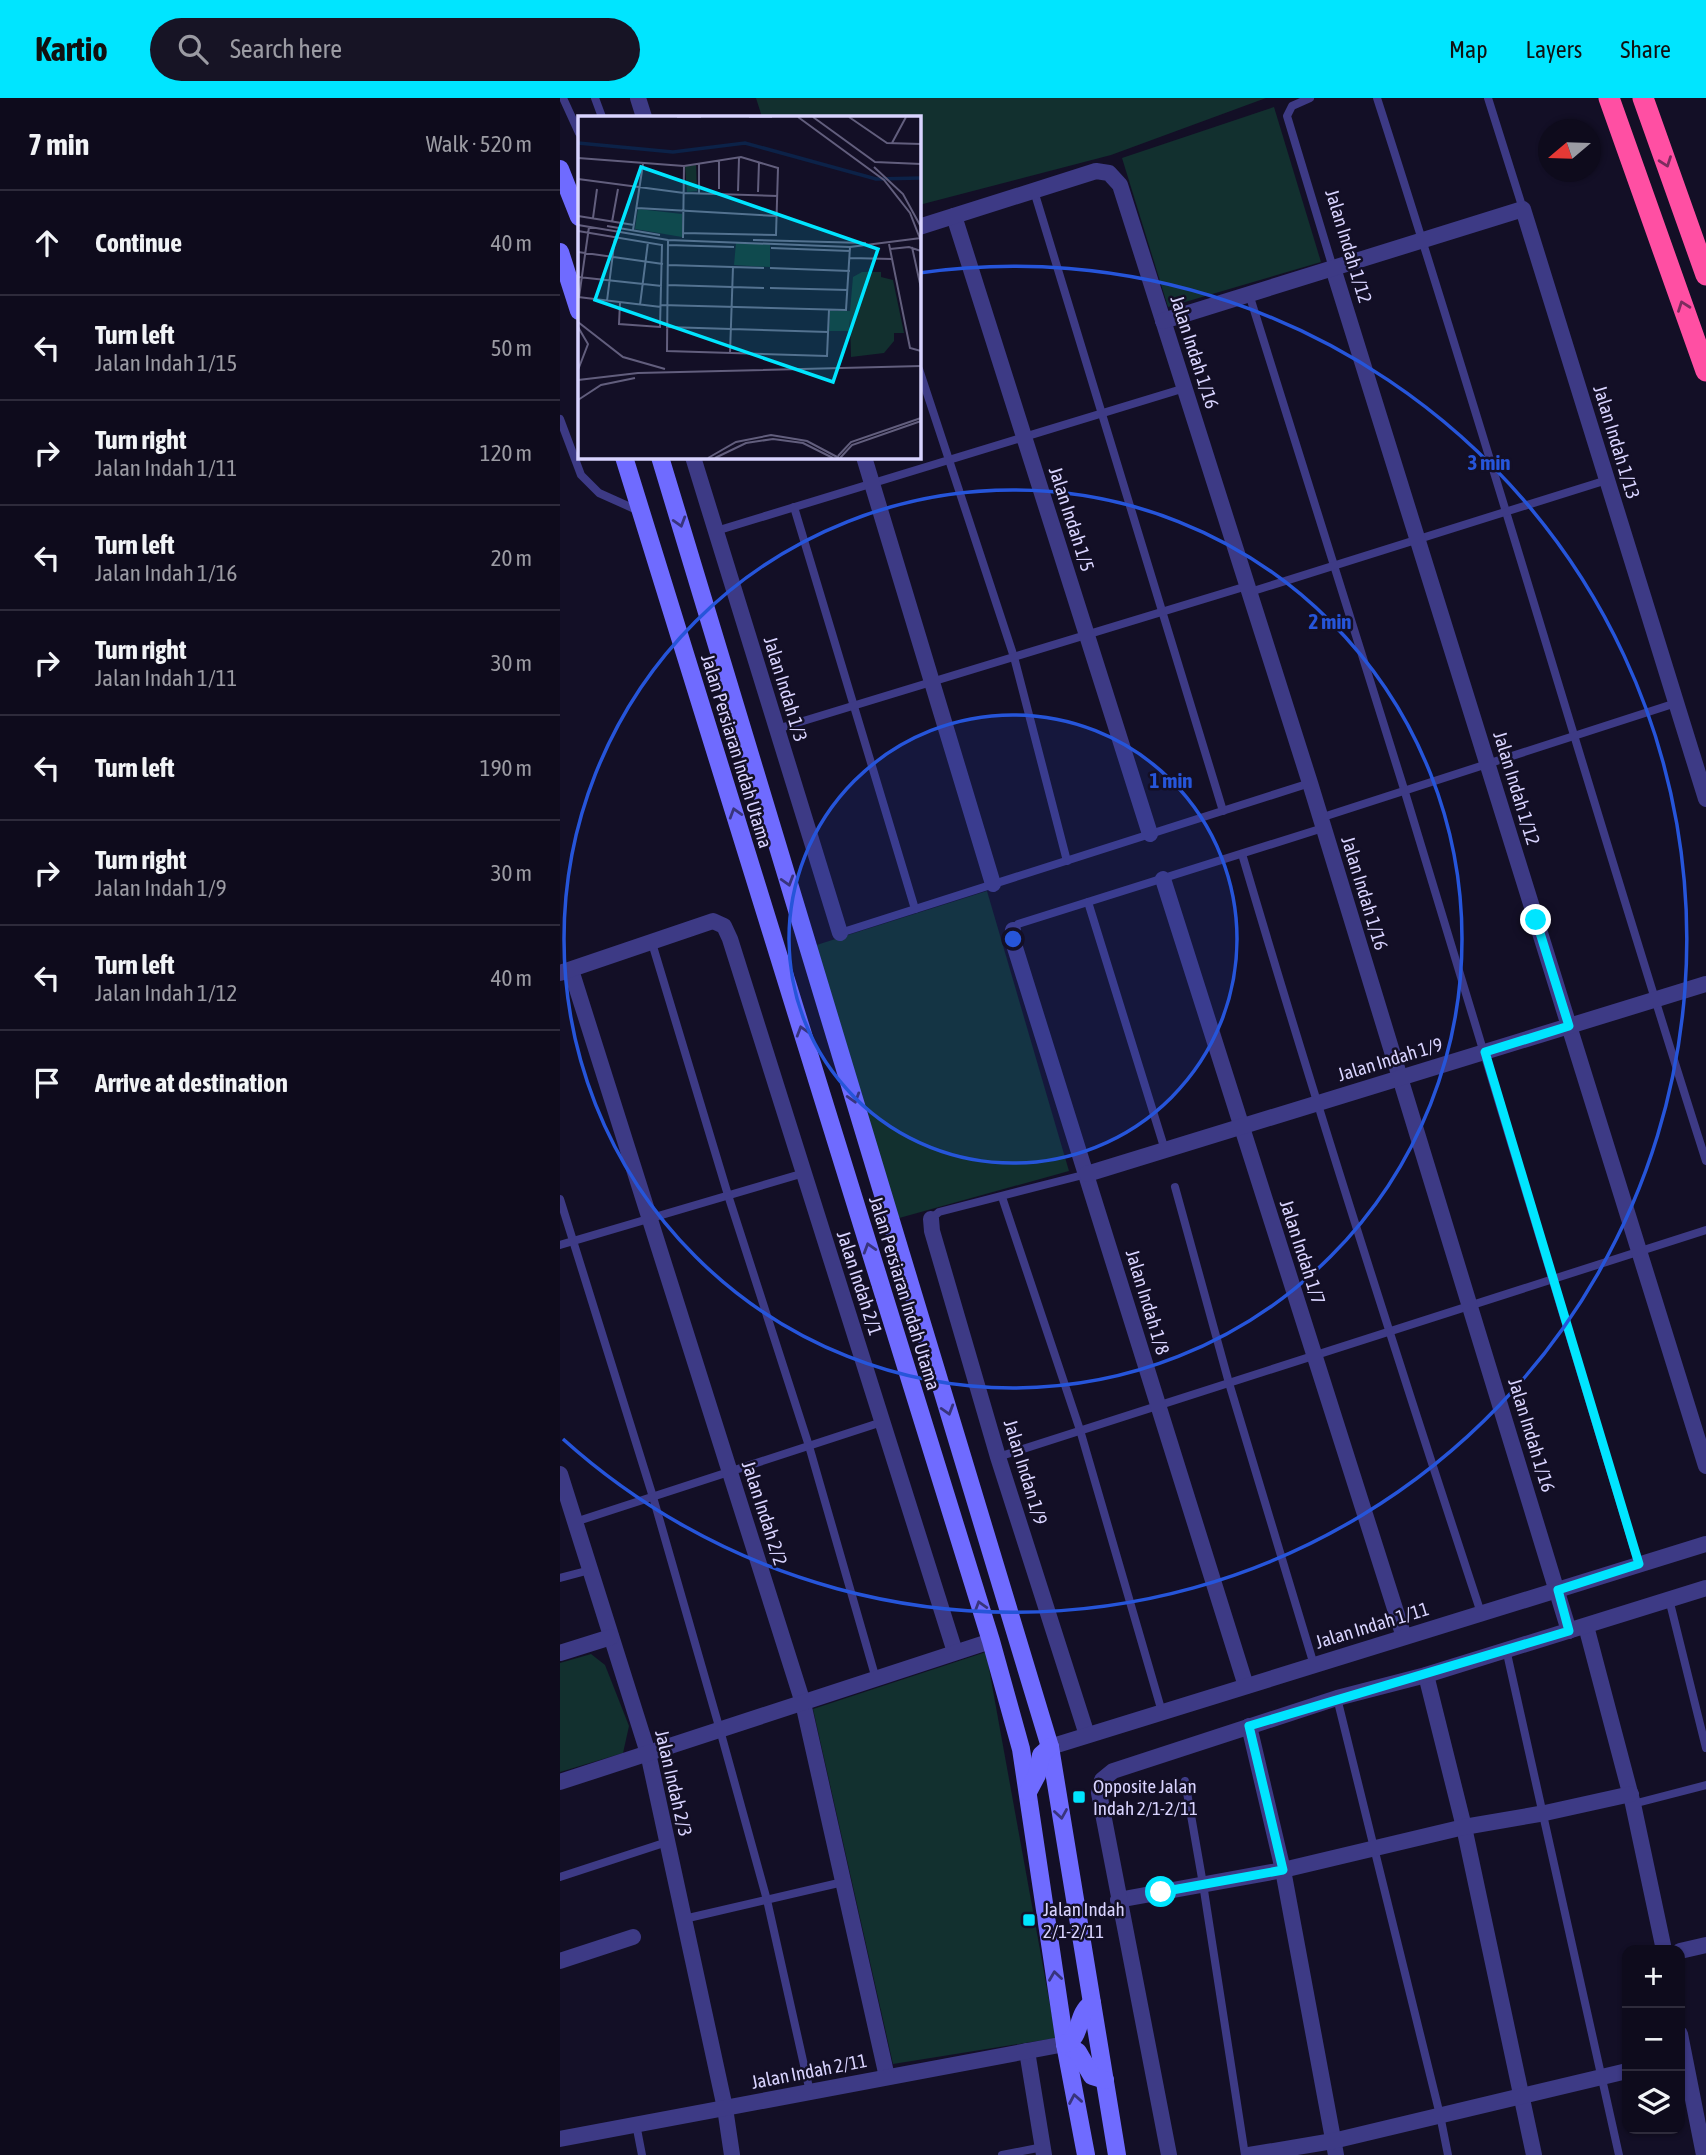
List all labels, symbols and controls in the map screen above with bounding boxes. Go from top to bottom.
search box [150,18,640,81]
text: Kartio [35,30,108,68]
icon: search [174,30,212,68]
text: Search here [230,34,342,64]
text: Map [1449,36,1488,63]
text: Layers [1526,36,1582,63]
text: Share [1620,36,1671,63]
inset map [578,116,920,458]
north arrow [1538,119,1601,182]
text: 7 min [28,127,89,161]
text: Walk · 520 m [426,131,532,157]
one-way arrow [1658,156,1672,168]
street label: Jalan Indah 1/12 [1321,187,1377,305]
icon: ahead [28,224,66,262]
text: Continue [95,228,182,258]
text: 40 m [491,230,532,256]
street label: Jalan Indah 1/16 [1166,293,1224,411]
one-way arrow [1677,301,1691,313]
text: Turn left [95,320,175,350]
icon: left [28,329,66,367]
text: 50 m [491,335,532,361]
text: Jalan Indah 1/15 [95,350,237,376]
street label: Jalan Indah 1/13 [1589,383,1645,501]
text: Turn right [95,425,186,455]
icon: right [28,434,66,472]
text: 120 m [480,440,532,466]
text: 3 min [1468,450,1510,474]
text: Jalan Indah 1/11 [95,455,237,481]
street label: Jalan Indah 1/5 [1045,464,1099,574]
one-way arrow [672,515,686,528]
text: Turn left [95,530,175,560]
icon: left [28,539,66,577]
text: 20 m [491,545,532,571]
text: Jalan Indah 1/16 [95,560,237,586]
text: 2 min [1309,609,1351,633]
street label: Jalan Indah 1/3 [760,634,812,744]
text: Turn right [95,635,186,665]
icon: right [28,644,66,682]
text: 30 m [491,650,532,676]
street label: Jalan Persiaran Indah Utama [697,651,777,851]
text: Jalan Indah 1/11 [95,665,237,691]
street label: Jalan Indah 1/12 [1489,729,1545,847]
icon: left [28,749,66,787]
text: Turn left [95,753,175,783]
text: 190 m [480,755,532,781]
text: 1 min [1150,768,1192,792]
one-way arrow [728,808,743,820]
street label: Jalan Indah 1/16 [1337,834,1393,952]
text: Turn right [95,845,186,875]
icon: right [28,854,66,892]
text: 30 m [491,860,532,886]
one-way arrow [780,874,795,886]
text: Jalan Indah 1/9 [95,875,226,901]
route end [1520,904,1551,935]
centre of rings [1001,927,1025,951]
text: Turn left [95,950,175,980]
icon: left [28,959,66,997]
text: 40 m [491,965,532,991]
text: Jalan Indah 1/12 [95,980,237,1006]
one-way arrow [796,1025,810,1038]
street label: Jalan Indah 1/9 [1335,1033,1445,1085]
icon: arrive [28,1064,66,1102]
text: Arrive at destination [95,1068,288,1098]
one-way arrow [845,1092,860,1104]
street label: Jalan Persiaran Indah Utama [865,1193,945,1393]
street label: Jalan Indah 1/7 [1276,1197,1330,1307]
street label: Jalan Indah 2/1 [833,1228,887,1338]
one-way arrow [863,1242,878,1254]
street label: Jalan Indah 1/8 [1122,1247,1174,1357]
street label: Jalan Indah 1/16 [1504,1376,1560,1494]
one-way arrow [940,1403,954,1416]
street label: Jalan Indan 1/9 [1000,1417,1052,1527]
street label: Jalan Indah 2/2 [738,1458,792,1568]
street label: Jalan Indah 1/11 [1313,1597,1431,1653]
one-way arrow [974,1600,988,1613]
street label: Jalan Indah 2/3 [651,1728,697,1838]
place label: Opposite Jalan Indah 2/1-2/11 [1093,1775,1198,1819]
marker: Opposite Jalan Indah 2/1-2/11 [1071,1789,1087,1805]
one-way arrow [1053,1808,1068,1820]
route start [1145,1876,1176,1907]
place label: Jalan Indah 2/1-2/11 [1043,1898,1125,1942]
marker: Jalan Indah 2/1-2/11 [1021,1912,1037,1928]
map controls [1622,1945,1685,2134]
button: + [1622,1945,1685,2008]
one-way arrow [1048,1970,1063,1982]
button: − [1622,2008,1685,2071]
street label: Jalan Indah 2/11 [749,2049,869,2093]
button: layers [1622,2071,1685,2134]
one-way arrow [1069,2093,1084,2105]

